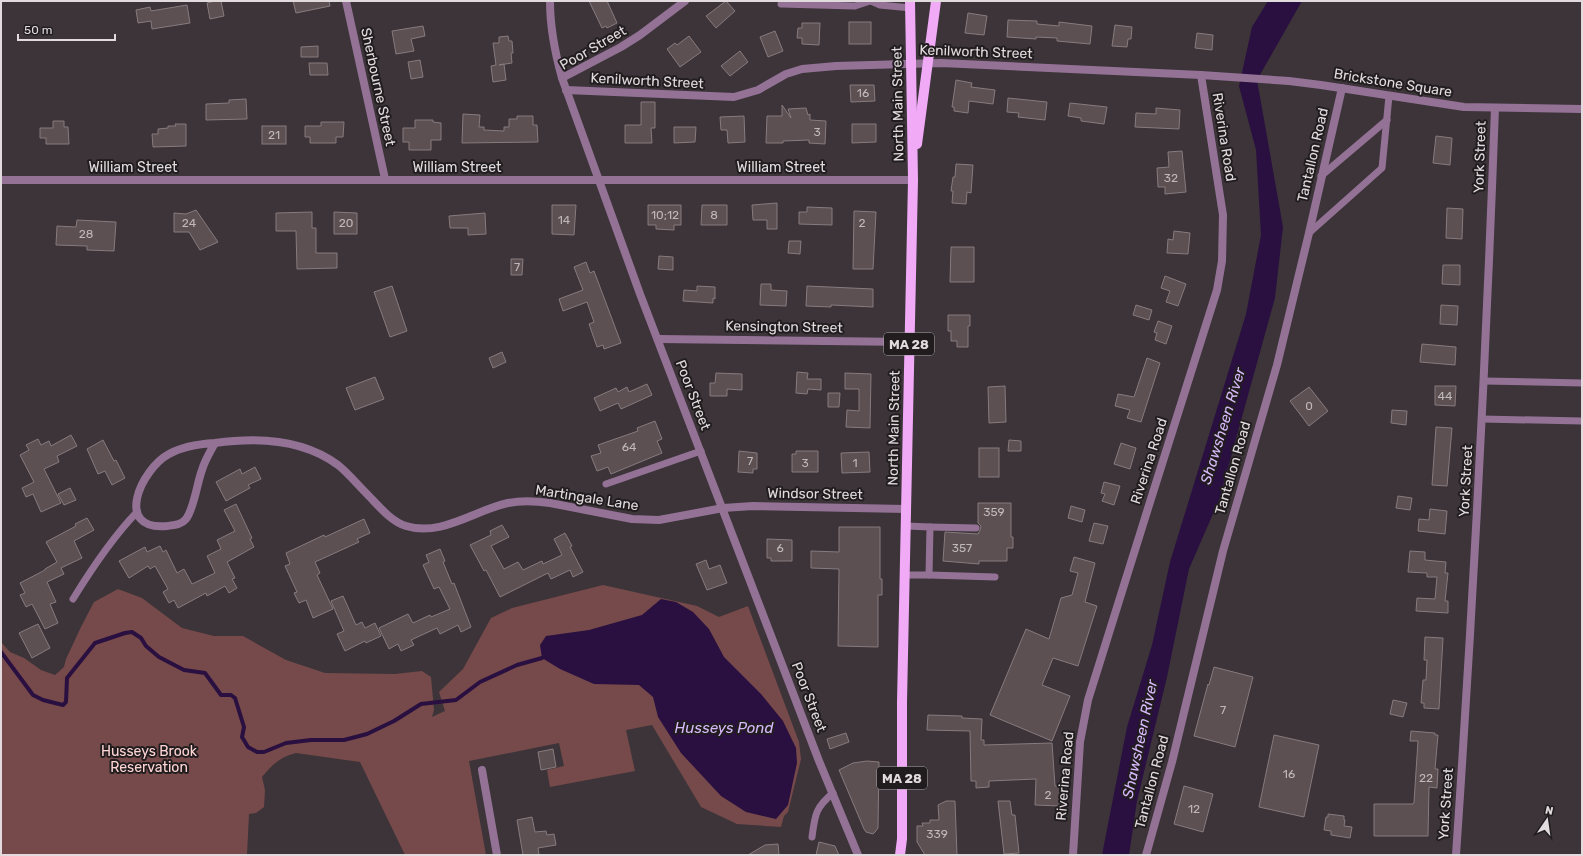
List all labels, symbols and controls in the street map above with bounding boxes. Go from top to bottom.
scale bar [18,16,115,42]
street label: Poor Street [557,22,630,74]
text: 50 m [24,23,52,37]
street label: Sherbourne Street [357,26,399,148]
street label: Kenilworth Street [919,42,1033,62]
street label: North Main Street [888,46,908,162]
street label: Brickstone Square [1333,65,1453,101]
street label: Kenilworth Street [590,70,705,92]
house number: 16 [857,86,869,100]
street label: Riverina Road [1209,92,1239,182]
street label: Tantallon Road [1294,106,1332,204]
street label: York Street [1470,120,1490,193]
house number: 3 [813,125,821,139]
house number: 21 [268,128,280,142]
street label: William Street [89,159,178,176]
street label: William Street [413,159,502,176]
street label: William Street [737,159,826,176]
house number: 32 [1164,171,1178,185]
house number: 10;12 [651,208,679,222]
house number: 8 [710,208,718,222]
house number: 14 [558,213,571,227]
house number: 24 [182,216,197,230]
house number: 20 [339,216,353,230]
house number: 2 [858,216,866,230]
house number: 28 [79,227,93,241]
house number: 7 [514,260,520,274]
street label: Kensington Street [725,317,843,337]
road number: MA 28 [884,333,934,355]
street label: Poor Street [672,357,714,433]
water label: Shawsheen River [1197,364,1250,487]
street label: North Main Street [884,370,904,486]
house number: 44 [1438,389,1453,403]
house number: 0 [1305,399,1313,413]
street label: Riverina Road [1127,416,1171,506]
street label: Tantallon Road [1212,419,1254,517]
house number: 64 [622,440,637,454]
street label: York Street [1456,444,1476,518]
house number: 7 [747,454,753,468]
house number: 3 [801,456,809,470]
house number: 1 [852,456,858,470]
street label: Martingale Lane [534,481,640,515]
street label: Windsor Street [767,485,863,503]
house number: 359 [983,505,1005,519]
house number: 6 [776,541,784,555]
house number: 357 [952,541,972,555]
street label: Poor Street [788,659,830,735]
water label: Shawsheen River [1119,677,1162,800]
house number: 7 [1220,703,1226,717]
water label: Husseys Pond [675,719,774,737]
street label: Riverina Road [1053,731,1077,821]
street label: Tantallon Road [1131,733,1173,831]
park label: Husseys Brook Reservation [101,743,198,776]
road number: MA 28 [877,767,927,789]
house number: 16 [1283,767,1295,781]
street label: York Street [1435,767,1457,841]
house number: 22 [1419,771,1433,785]
house number: 2 [1044,788,1052,802]
north arrow [1527,800,1567,840]
house number: 12 [1188,802,1200,816]
text: N [1544,804,1555,818]
house number: 339 [926,827,948,841]

